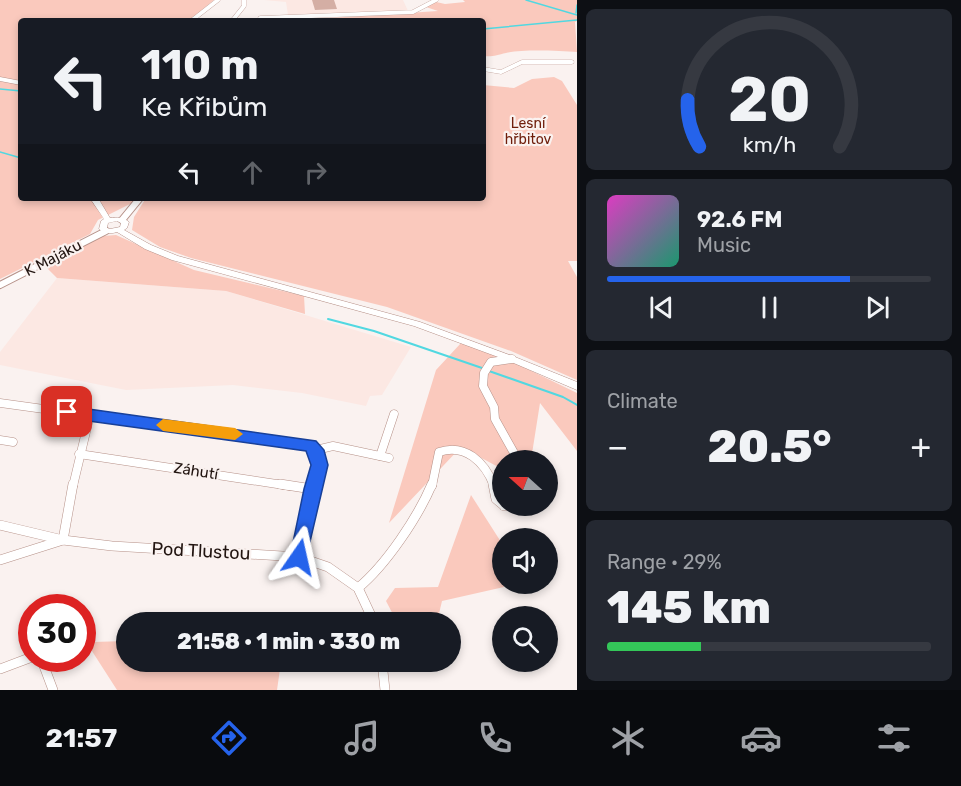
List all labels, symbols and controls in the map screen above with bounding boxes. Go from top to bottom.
text: 110 m [141,40,259,90]
icon: left [42,42,120,120]
text: 20 [728,63,810,137]
text: Ke Křibům [141,91,268,123]
park label: Lesní hřbitov [505,115,552,148]
text: km/h [742,132,796,157]
icon: left [173,156,206,189]
icon: ahead [236,156,269,189]
icon: right [299,156,332,189]
text: 92.6 FM [697,206,782,233]
text: Music [697,233,751,257]
street label: K Majáku [21,236,85,280]
icon: previous [645,291,678,324]
icon: pause [753,291,786,324]
icon: next [861,291,894,324]
pin [41,386,92,437]
text: Climate [607,389,678,413]
icon: arrive [50,395,83,428]
text: 20.5° [707,420,832,473]
text: − [607,427,628,466]
text: + [910,427,931,466]
north arrow [492,450,558,516]
map controls [492,450,558,672]
street label: Záhutí [172,459,221,484]
position arrow [267,525,331,589]
button: sound [492,528,558,594]
street label: Pod Tlustou [151,537,251,565]
text: Range · 29% [607,550,722,574]
text: 145 km [607,581,771,634]
speed limit sign: 30 [18,594,96,672]
button: search [492,606,558,672]
text: 21:58 · 1 min · 330 m [177,628,400,655]
icon: directions [208,717,250,759]
icon: music [341,717,383,759]
icon: phone [474,717,516,759]
icon: climate [607,717,649,759]
icon: car [740,717,782,759]
icon: filters [873,717,915,759]
text: 21:57 [46,722,117,754]

